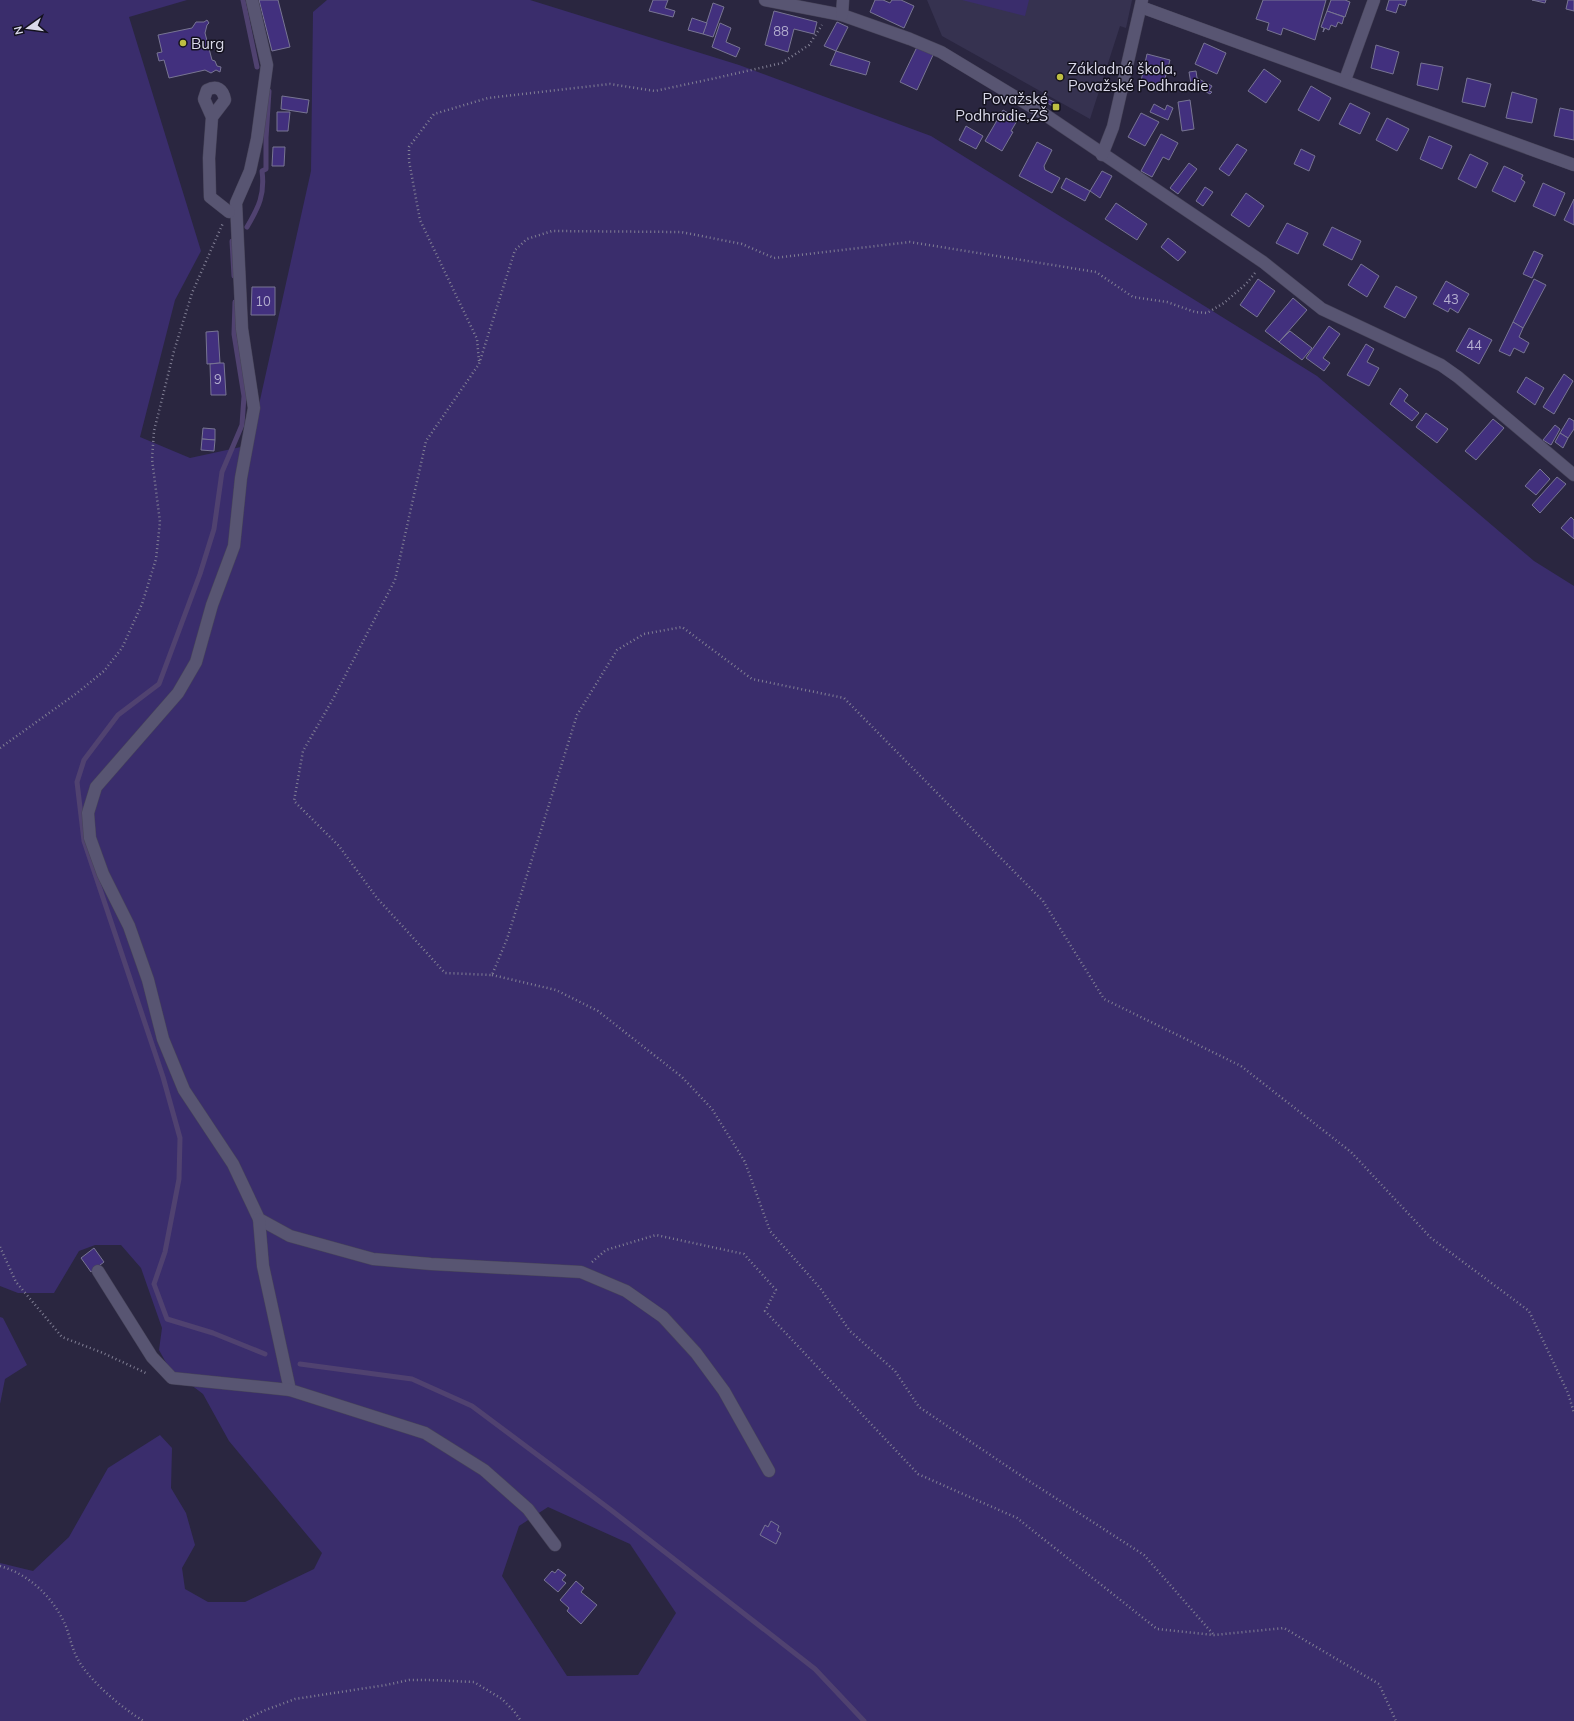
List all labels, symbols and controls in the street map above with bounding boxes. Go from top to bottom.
north arrow [8,8,48,48]
house number: 88 [773,23,789,39]
text: N [10,25,26,36]
place label: Burg [191,34,224,53]
marker: Burg [178,38,188,48]
place label: Základná škola, Považské Podhradie [1068,59,1208,95]
marker: Základná škola, Považské Podhradie [1055,72,1065,82]
place label: Považské Podhradie,ZŠ [955,89,1048,125]
marker: Považské Podhradie,ZŠ [1051,102,1061,112]
house number: 43 [1443,291,1459,307]
house number: 10 [255,293,271,309]
house number: 44 [1466,337,1482,353]
house number: 9 [214,371,222,387]

